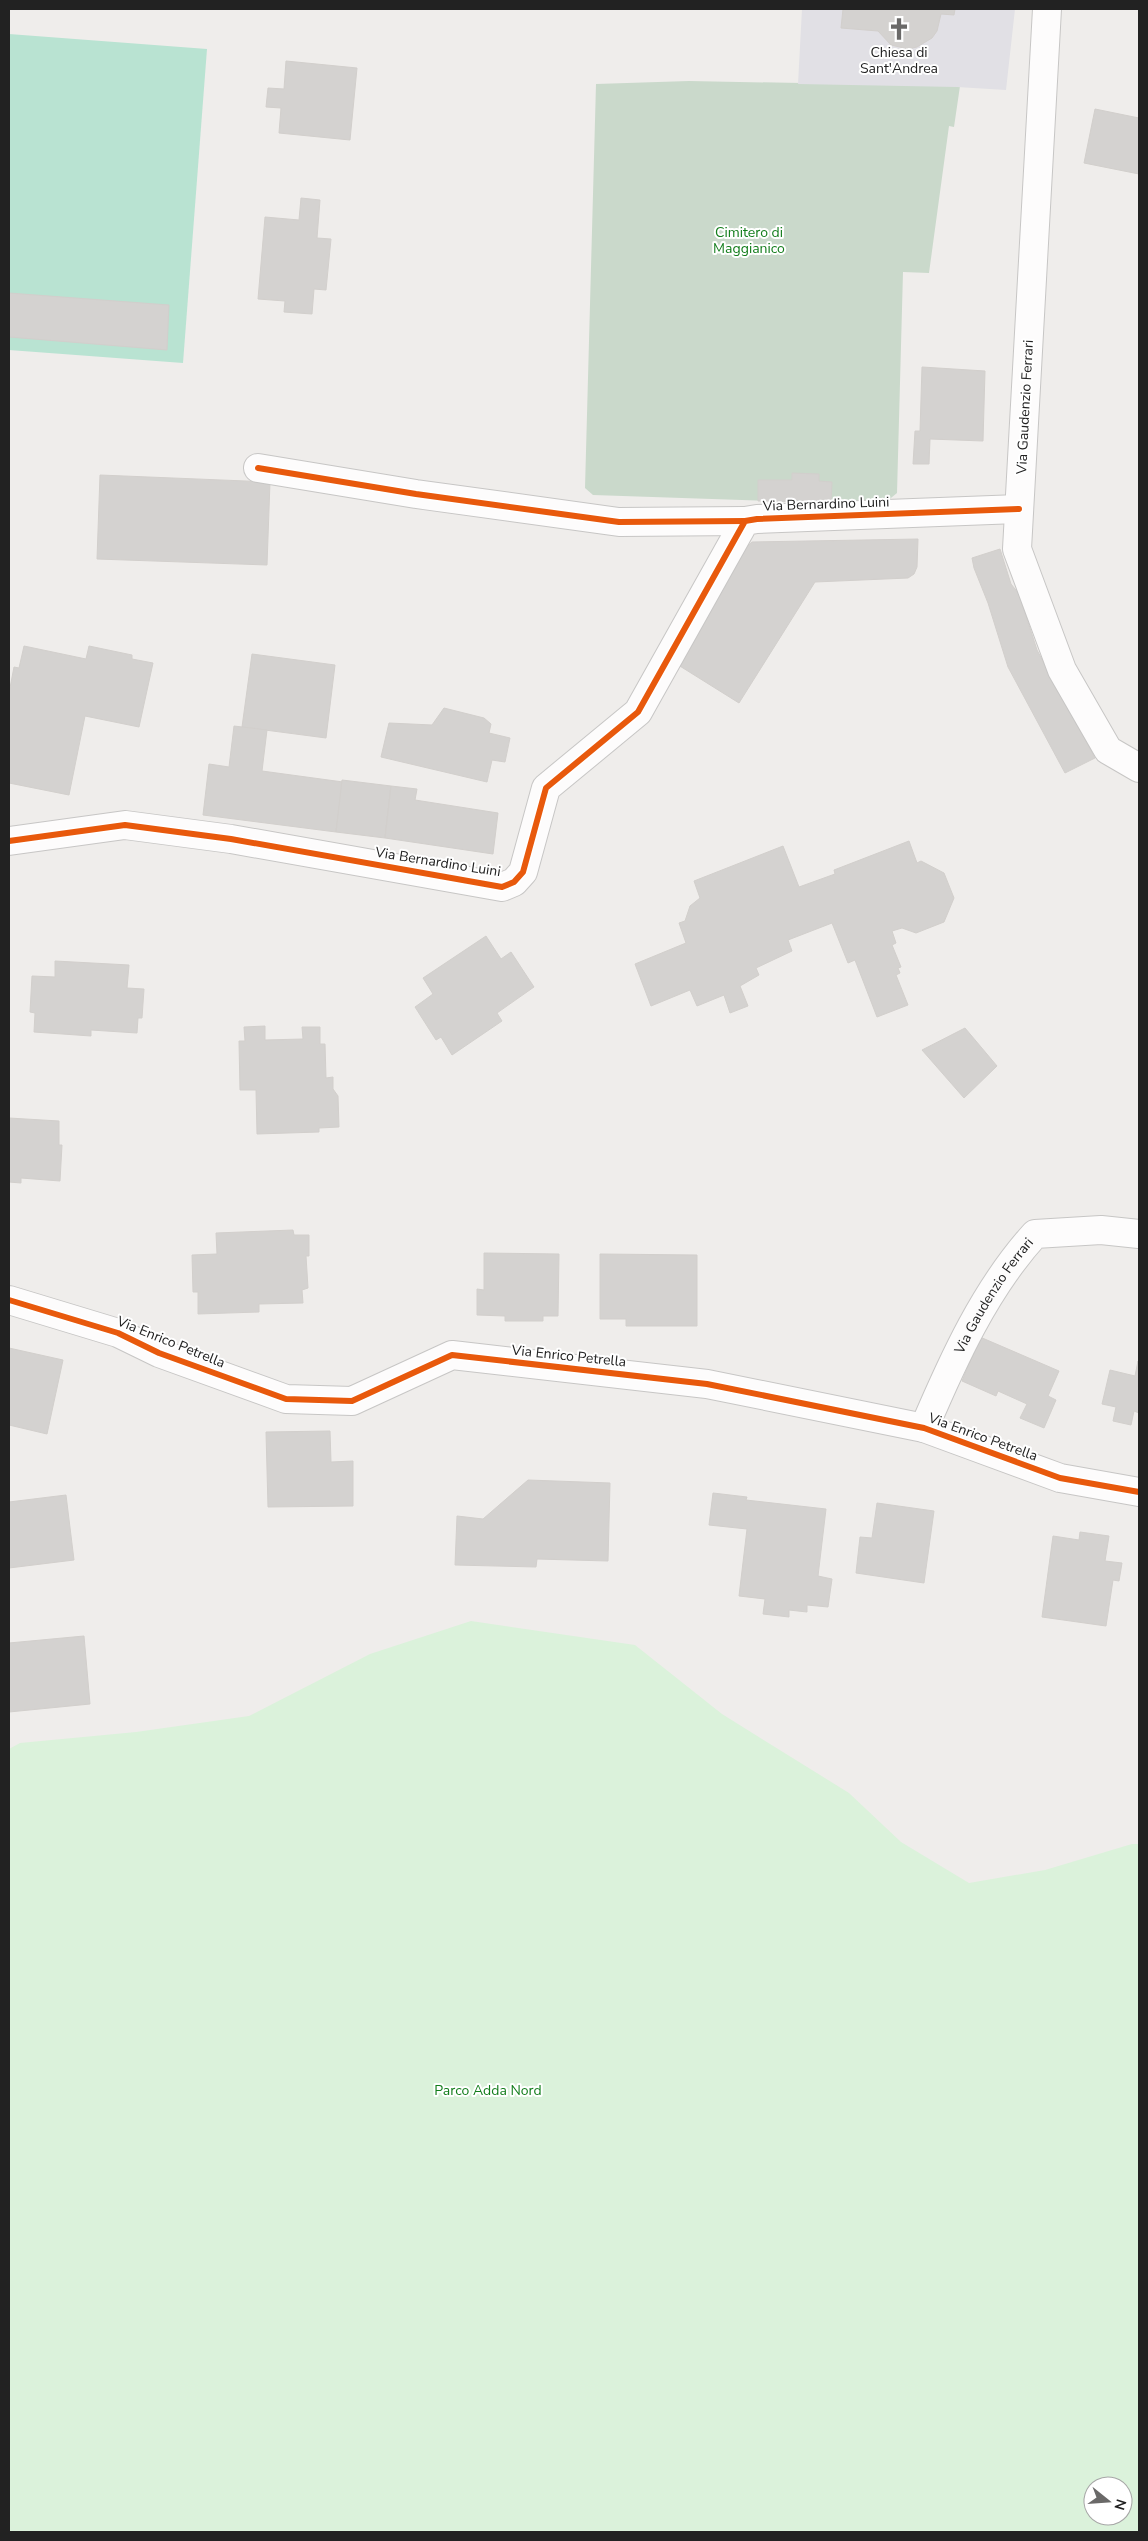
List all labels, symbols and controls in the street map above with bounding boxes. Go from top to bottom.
church icon: Chiesa di Sant'Andrea [886,16,912,42]
place label: Chiesa di Sant'Andrea [860,43,938,78]
park label: Cimitero di Maggianico [713,223,785,258]
street label: Via Gaudenzio Ferrari [1012,339,1038,476]
street label: Via Bernardino Luini [761,492,890,516]
street label: Via Bernardino Luini [373,843,502,881]
street label: Via Gaudenzio Ferrari [949,1233,1037,1358]
street label: Via Enrico Petrella [113,1311,228,1372]
street label: Via Enrico Petrella [510,1340,627,1371]
street label: Via Enrico Petrella [925,1408,1040,1466]
park label: Parco Adda Nord [434,2081,542,2100]
north arrow [1083,2476,1133,2526]
text: N [1109,2497,1131,2512]

